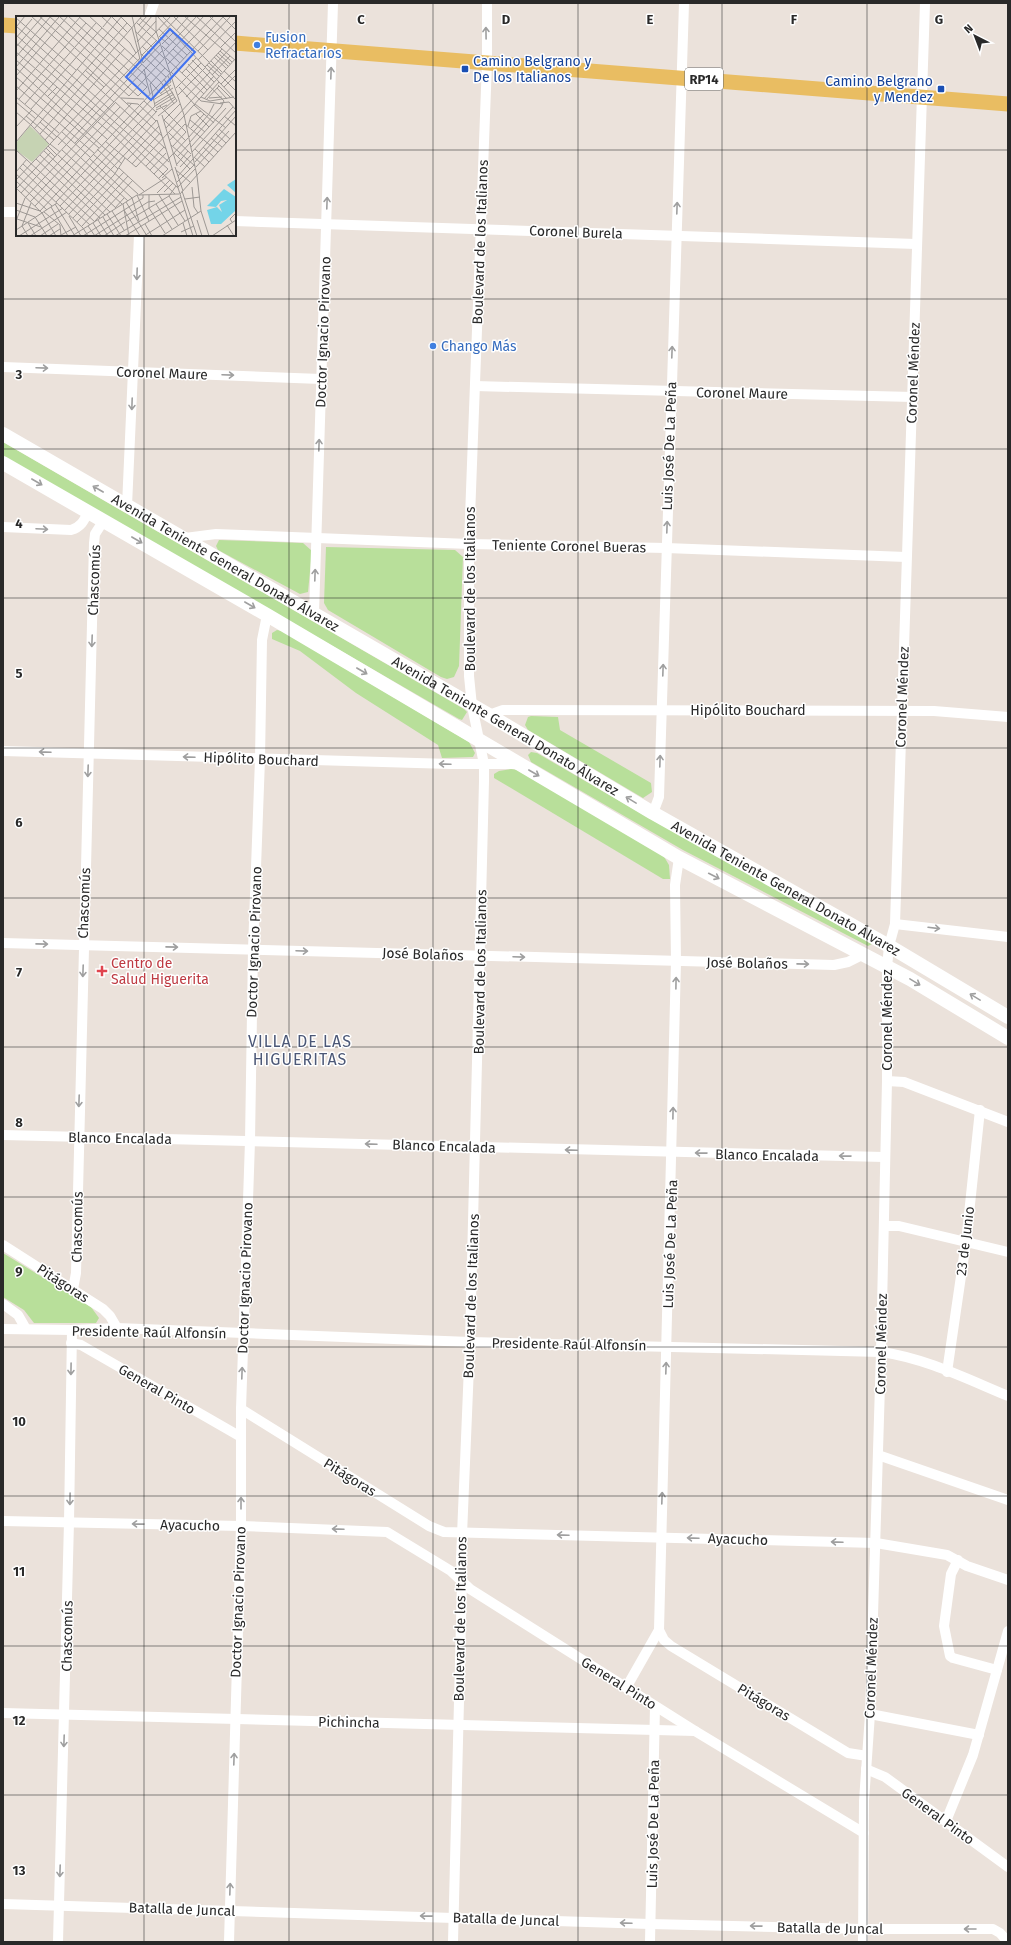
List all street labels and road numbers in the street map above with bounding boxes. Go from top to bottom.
road number: RP14 [685,68,723,90]
street label: Boulevard de los Italianos [469,159,492,325]
street label: Coronel Burela [529,222,623,243]
street label: Doctor Ignacio Pirovano [312,256,335,408]
street label: Coronel Méndez [903,322,924,424]
street label: Coronel Maure [116,363,208,384]
street label: Luis José De La Peña [659,381,680,511]
street label: Coronel Maure [696,384,788,403]
street label: Avenida Teniente General Donato Álvarez [108,491,342,636]
street label: Boulevard de los Italianos [462,506,479,672]
street label: Teniente Coronel Bueras [492,537,647,556]
street label: Chascomús [85,544,104,616]
street label: Coronel Méndez [892,646,913,748]
street label: Avenida Teniente General Donato Álvarez [389,653,622,800]
street label: Hipólito Bouchard [690,702,806,719]
street label: Hipólito Bouchard [203,749,319,770]
street label: Avenida Teniente General Donato Álvarez [668,817,903,960]
street label: Doctor Ignacio Pirovano [243,866,266,1018]
street label: Chascomús [75,867,94,939]
street label: Boulevard de los Italianos [471,889,490,1055]
street label: José Bolaños [382,945,465,964]
street label: José Bolaños [706,954,788,973]
street label: Coronel Méndez [879,969,896,1071]
street label: Blanco Encalada [68,1129,172,1148]
street label: Blanco Encalada [392,1136,496,1157]
street label: Blanco Encalada [715,1146,819,1165]
street label: Luis José De La Peña [660,1179,681,1309]
street label: Chascomús [68,1191,87,1263]
street label: Doctor Ignacio Pirovano [234,1202,257,1354]
street label: 23 de Junio [953,1205,978,1277]
street label: Boulevard de los Italianos [460,1213,483,1379]
street label: Pitágoras [33,1260,92,1307]
street label: Coronel Méndez [872,1293,891,1395]
street label: Presidente Raúl Alfonsín [71,1323,227,1342]
street label: Presidente Raúl Alfonsín [491,1335,647,1354]
street label: General Pinto [115,1361,198,1418]
street label: Pitágoras [320,1455,380,1500]
street label: Ayacucho [160,1516,220,1535]
street label: Doctor Ignacio Pirovano [227,1526,250,1678]
street label: Ayacucho [708,1530,768,1549]
street label: Boulevard de los Italianos [451,1536,470,1702]
street label: Chascomús [58,1600,77,1672]
street label: Coronel Méndez [861,1617,882,1719]
street label: General Pinto [578,1653,660,1713]
street label: Pitágoras [734,1680,794,1725]
street label: Pichincha [318,1713,380,1732]
street label: Luis José De La Peña [644,1759,663,1889]
street label: General Pinto [898,1784,977,1849]
street label: Batalla de Juncal [128,1899,235,1920]
street label: Batalla de Juncal [452,1909,559,1930]
street label: Batalla de Juncal [777,1919,883,1938]

